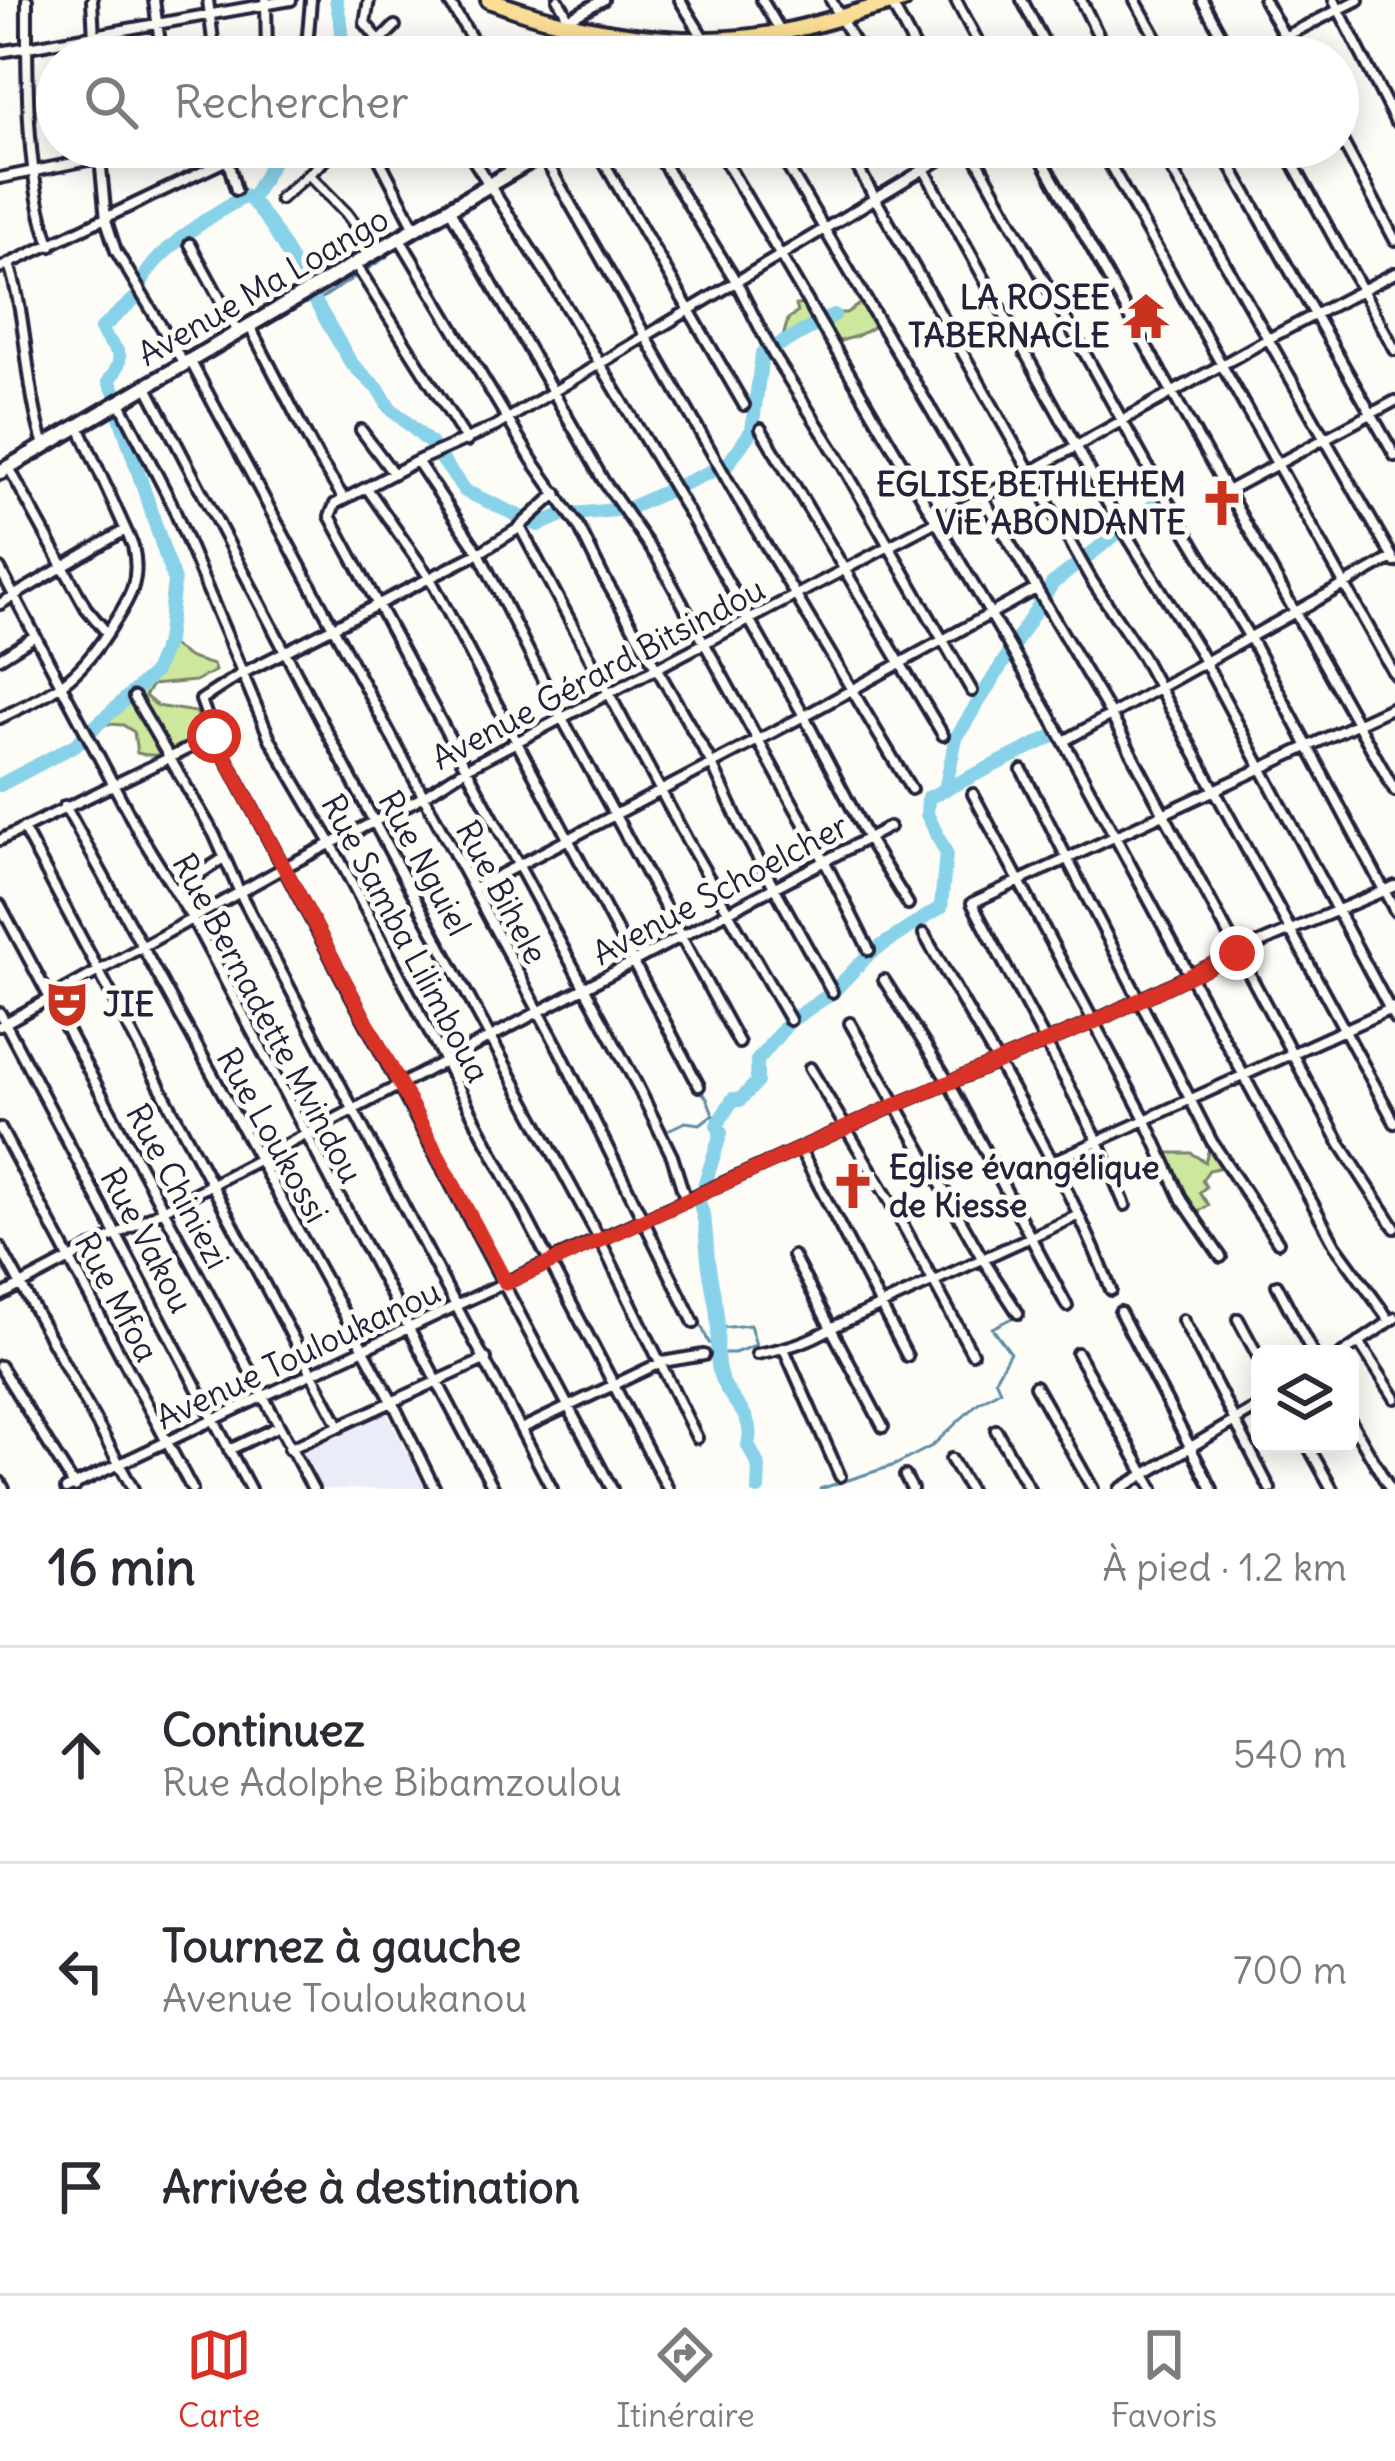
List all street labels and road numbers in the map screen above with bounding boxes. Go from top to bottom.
street label: Avenue Ma Loango [130,197,396,375]
street label: Avenue Gérard Bitsindou [424,567,772,779]
street label: Rue Nguiel [369,783,481,943]
street label: Rue Samba Lilimboua [312,787,500,1089]
street label: Avenue Schoelcher [585,804,855,974]
street label: Rue Bihele [447,813,557,971]
street label: Rue Bernadette Mvindou [163,846,373,1190]
street label: Rue Loukossi [208,1040,338,1230]
street label: Rue Chiniezi [117,1096,239,1276]
street label: Rue Vakou [91,1160,203,1320]
street label: Rue Mfoa [66,1225,168,1369]
street label: Avenue Touloukanou [149,1270,447,1438]

